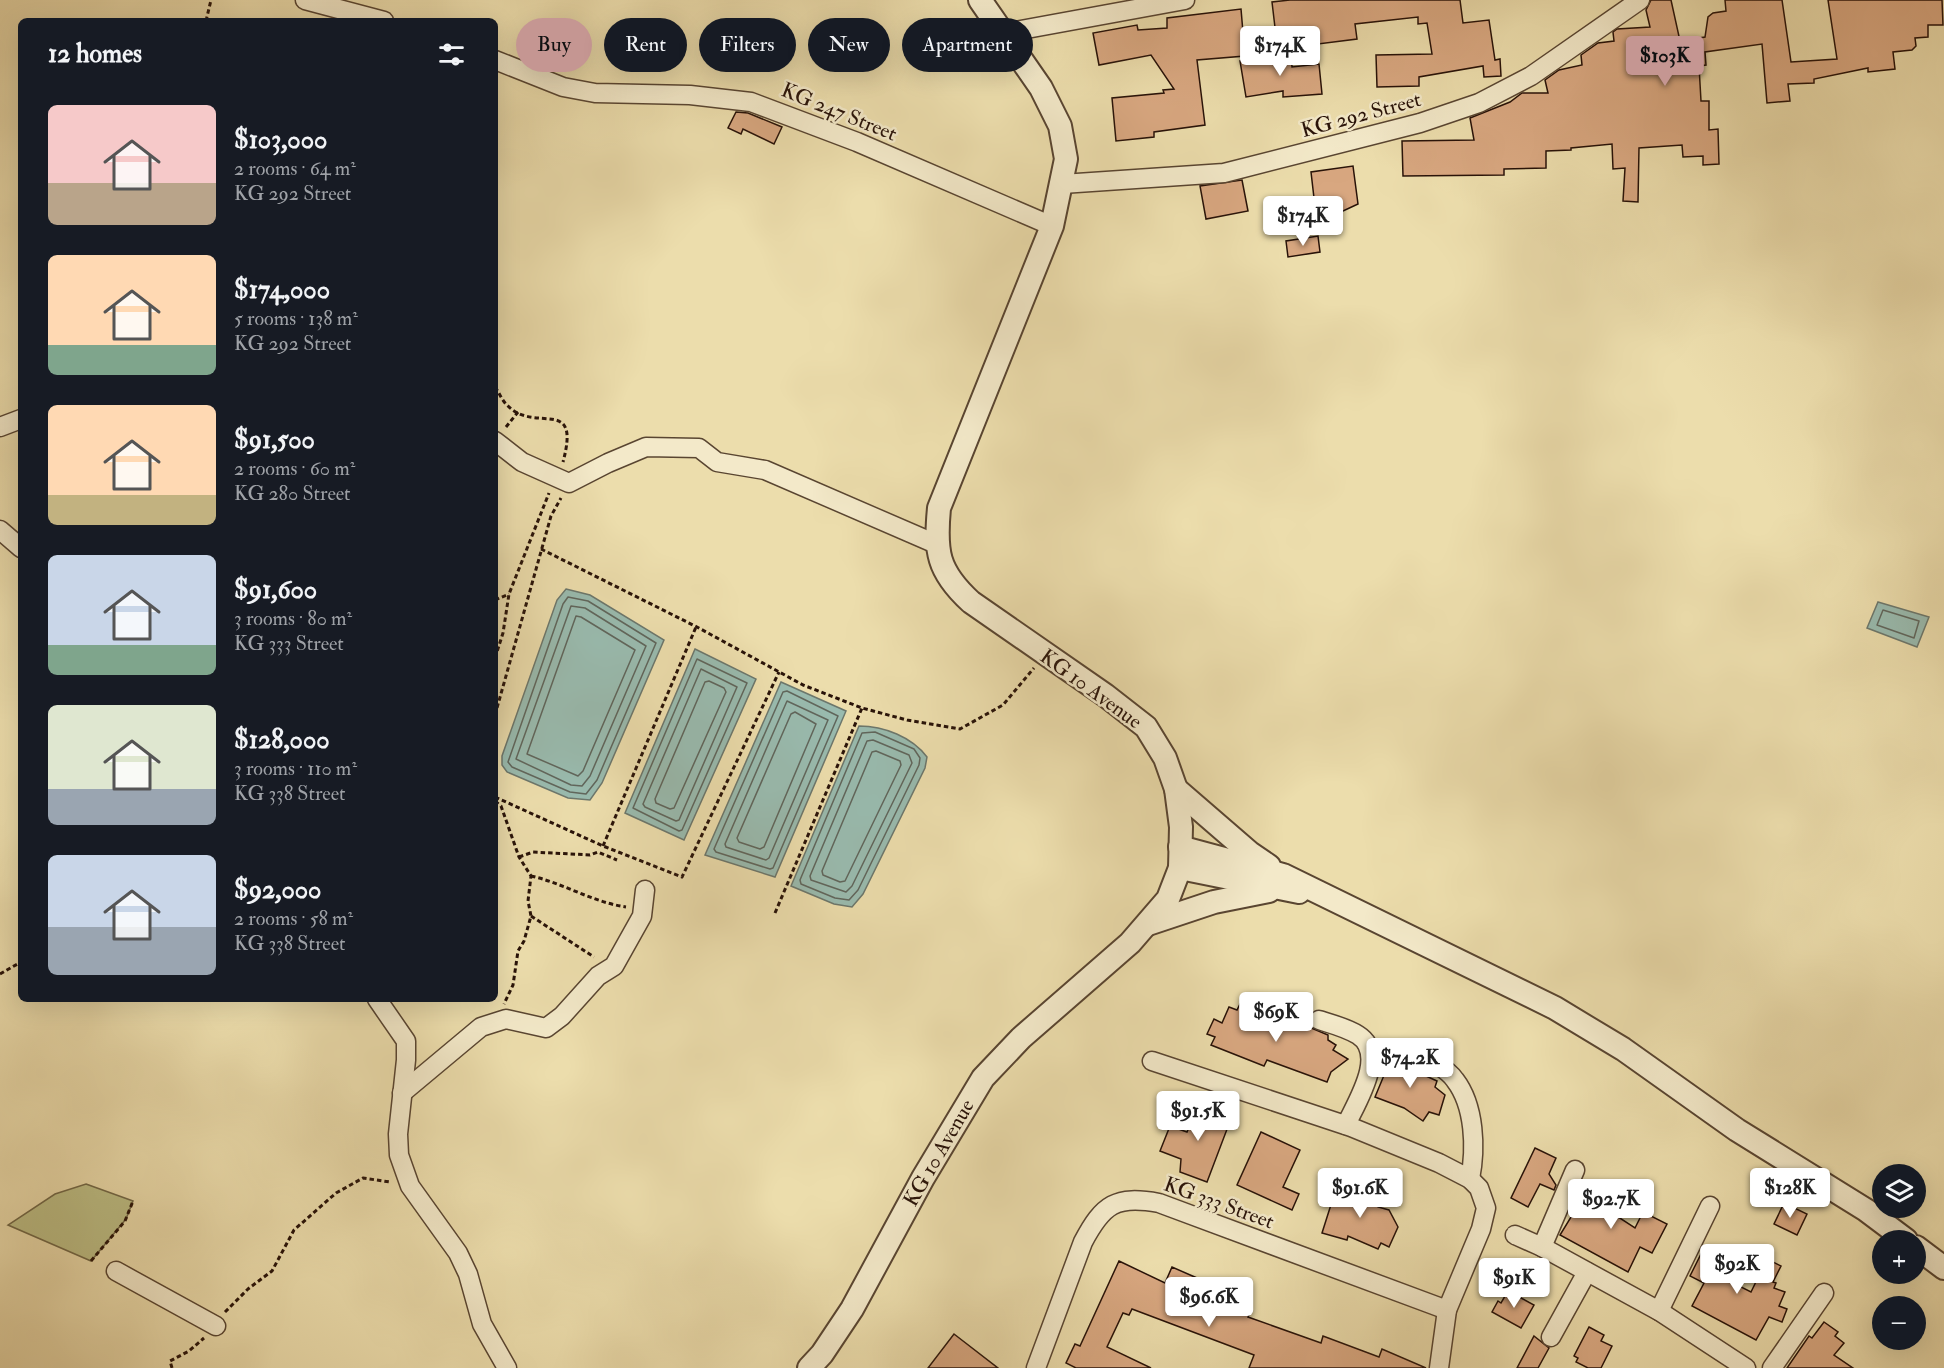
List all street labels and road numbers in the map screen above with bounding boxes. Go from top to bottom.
street label: KG 247 Street [777,77,901,147]
street label: KG 292 Street [1298,86,1424,144]
street label: KG 10 Avenue [1035,643,1147,735]
street label: KG 10 Avenue [897,1094,981,1211]
street label: KG 333 Street [1160,1171,1278,1235]

